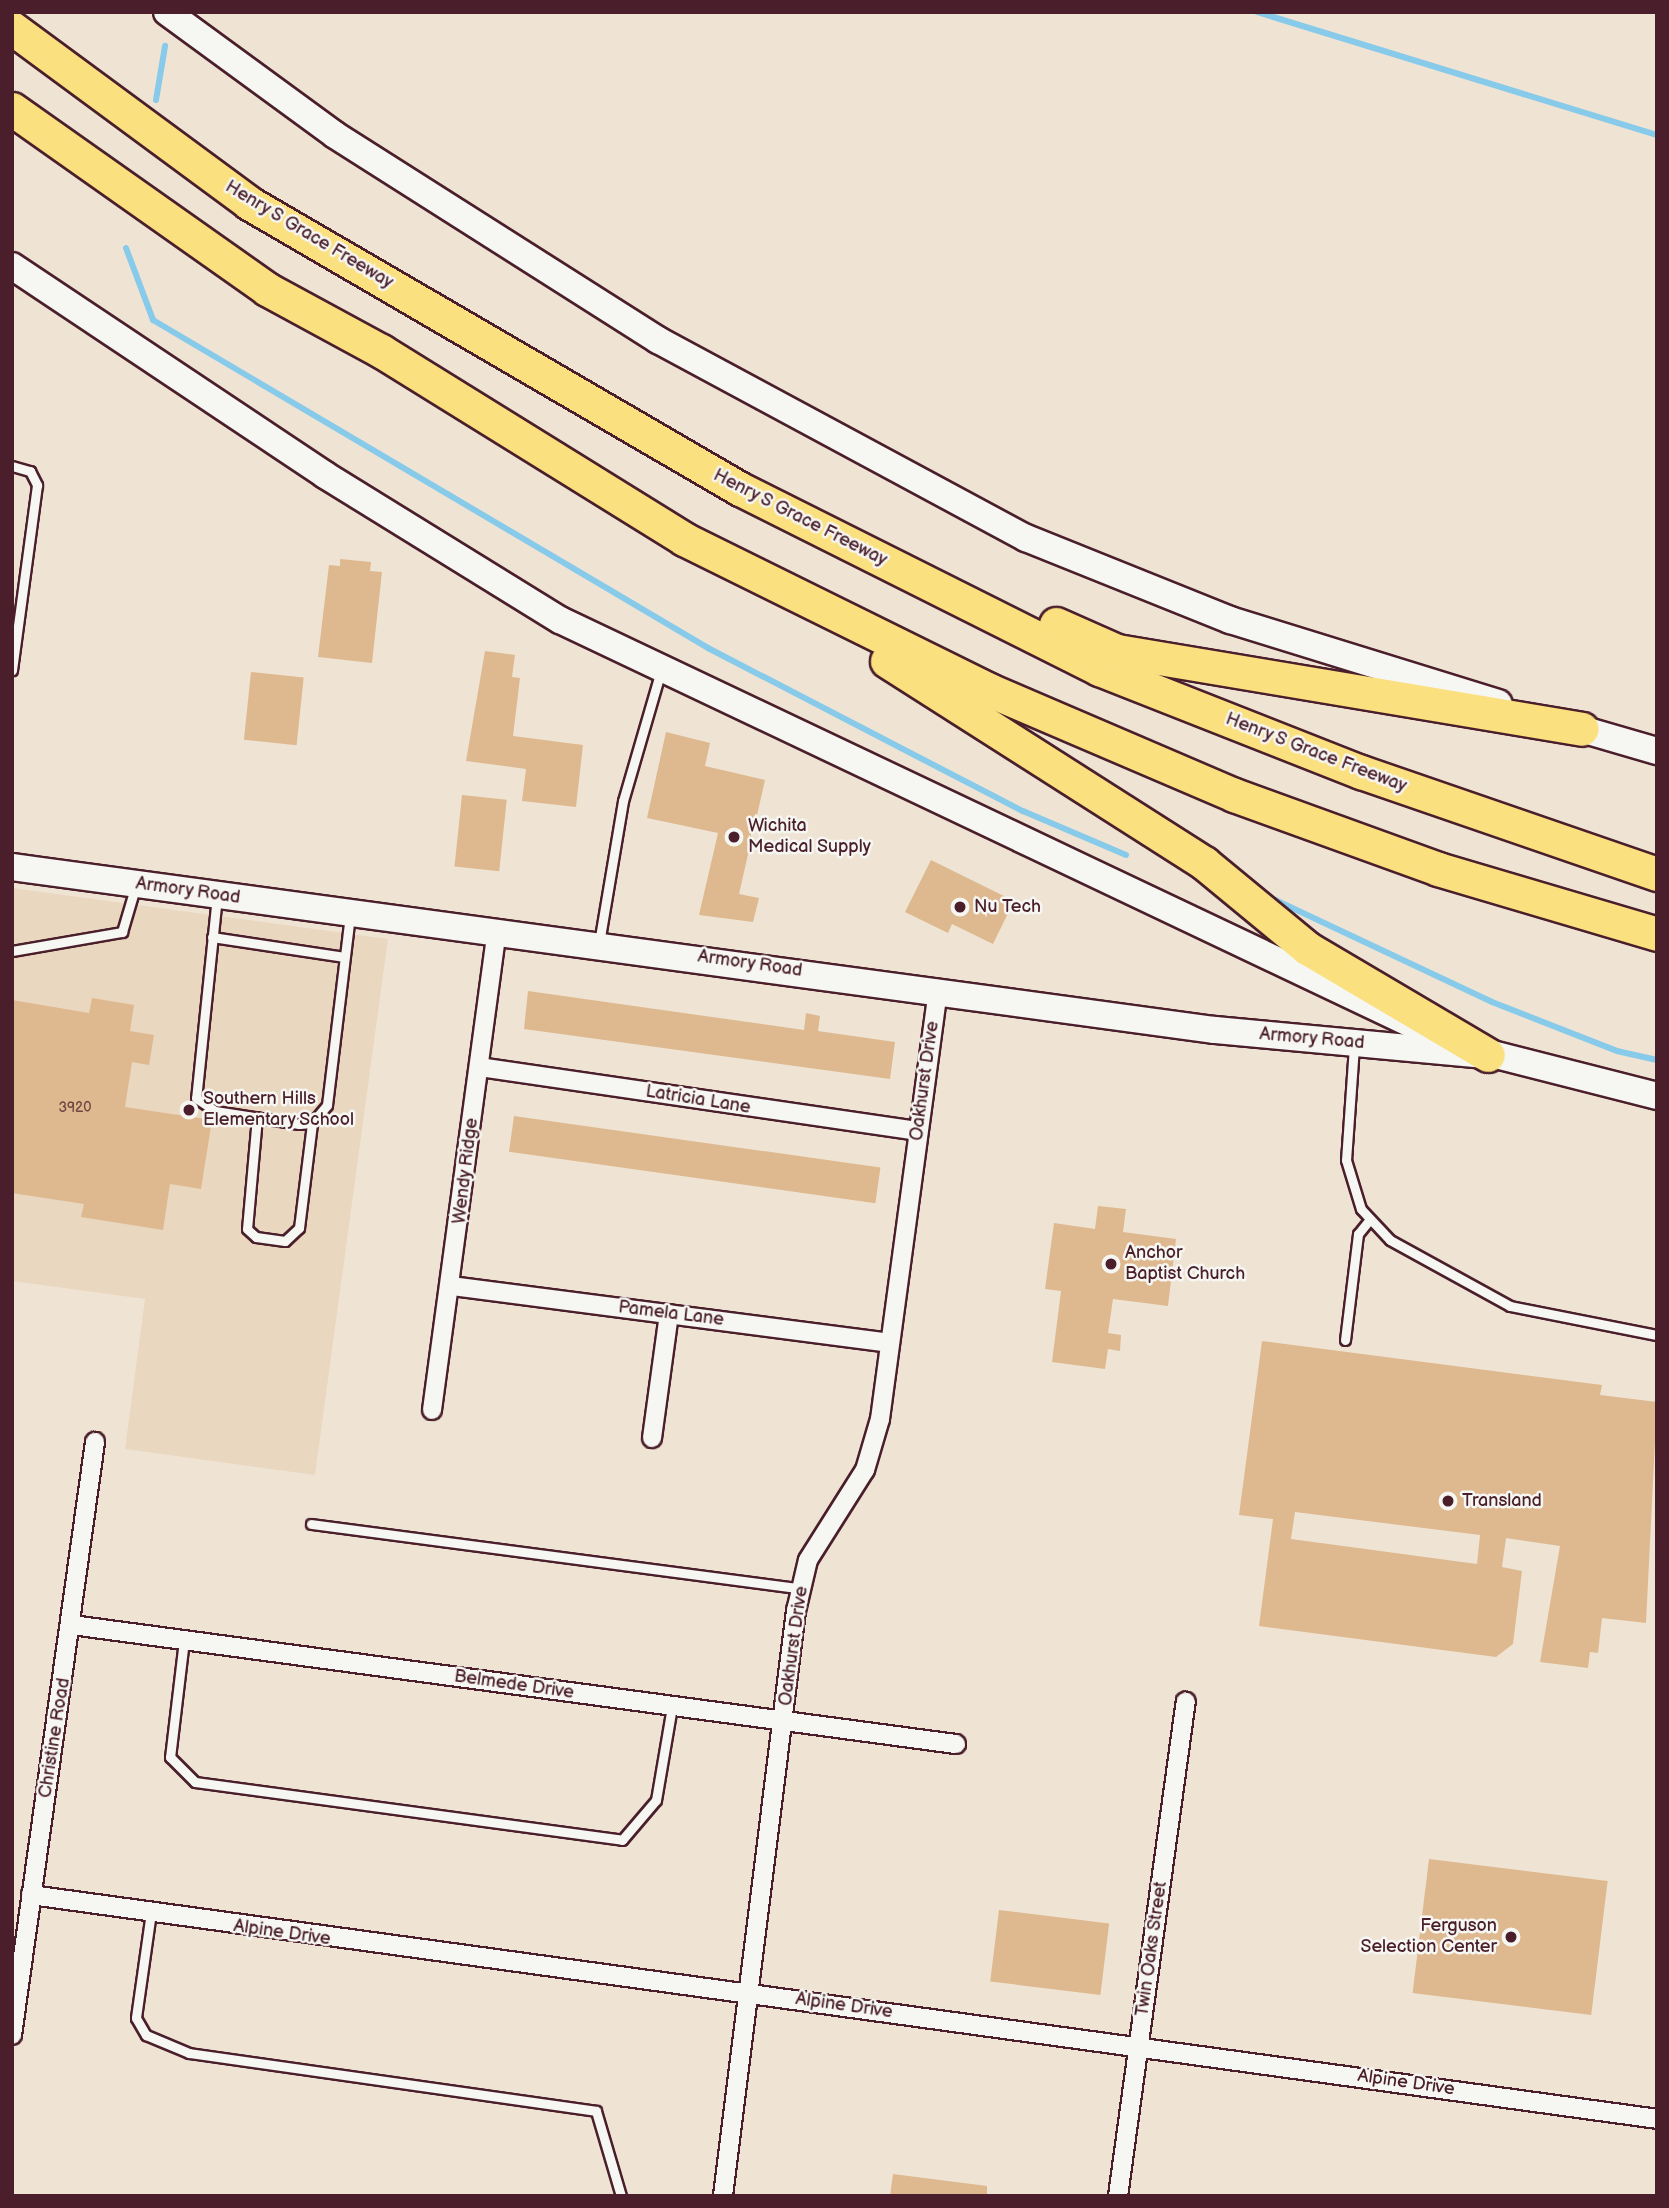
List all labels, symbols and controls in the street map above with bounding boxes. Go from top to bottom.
street label: Henry S Grace Freeway [220,176,398,294]
street label: Henry S Grace Freeway [709,464,891,572]
street label: Henry S Grace Freeway [1222,708,1410,798]
place label: Wichita Medical Supply [748,816,871,858]
marker: Wichita Medical Supply [726,829,742,845]
street label: Armory Road [134,873,242,909]
place label: Nu Tech [974,896,1042,918]
marker: Nu Tech [952,899,968,915]
street label: Armory Road [696,946,804,982]
street label: Oakhurst Drive [906,1020,944,1142]
street label: Armory Road [1258,1024,1366,1054]
street label: Latricia Lane [644,1081,752,1119]
place label: Southern Hills Elementary School [203,1089,356,1132]
house number: 3920 [58,1100,92,1116]
marker: Southern Hills Elementary School [181,1102,197,1118]
street label: Wendy Ridge [449,1116,483,1226]
place label: Anchor Baptist Church [1125,1243,1245,1286]
marker: Anchor Baptist Church [1103,1256,1119,1272]
street label: Pamela Lane [617,1297,725,1331]
place label: Transland [1462,1490,1542,1512]
marker: Transland [1440,1493,1456,1509]
street label: Oakhurst Drive [775,1585,813,1707]
street label: Belmede Drive [453,1666,575,1704]
street label: Christine Road [35,1676,75,1800]
street label: Twin Oaks Street [1132,1880,1172,2018]
street label: Alpine Drive [232,1916,332,1950]
place label: Ferguson Selection Center [1361,1916,1497,1958]
marker: Ferguson Selection Center [1503,1929,1519,1945]
street label: Alpine Drive [794,1989,894,2023]
street label: Alpine Drive [1356,2066,1456,2100]

